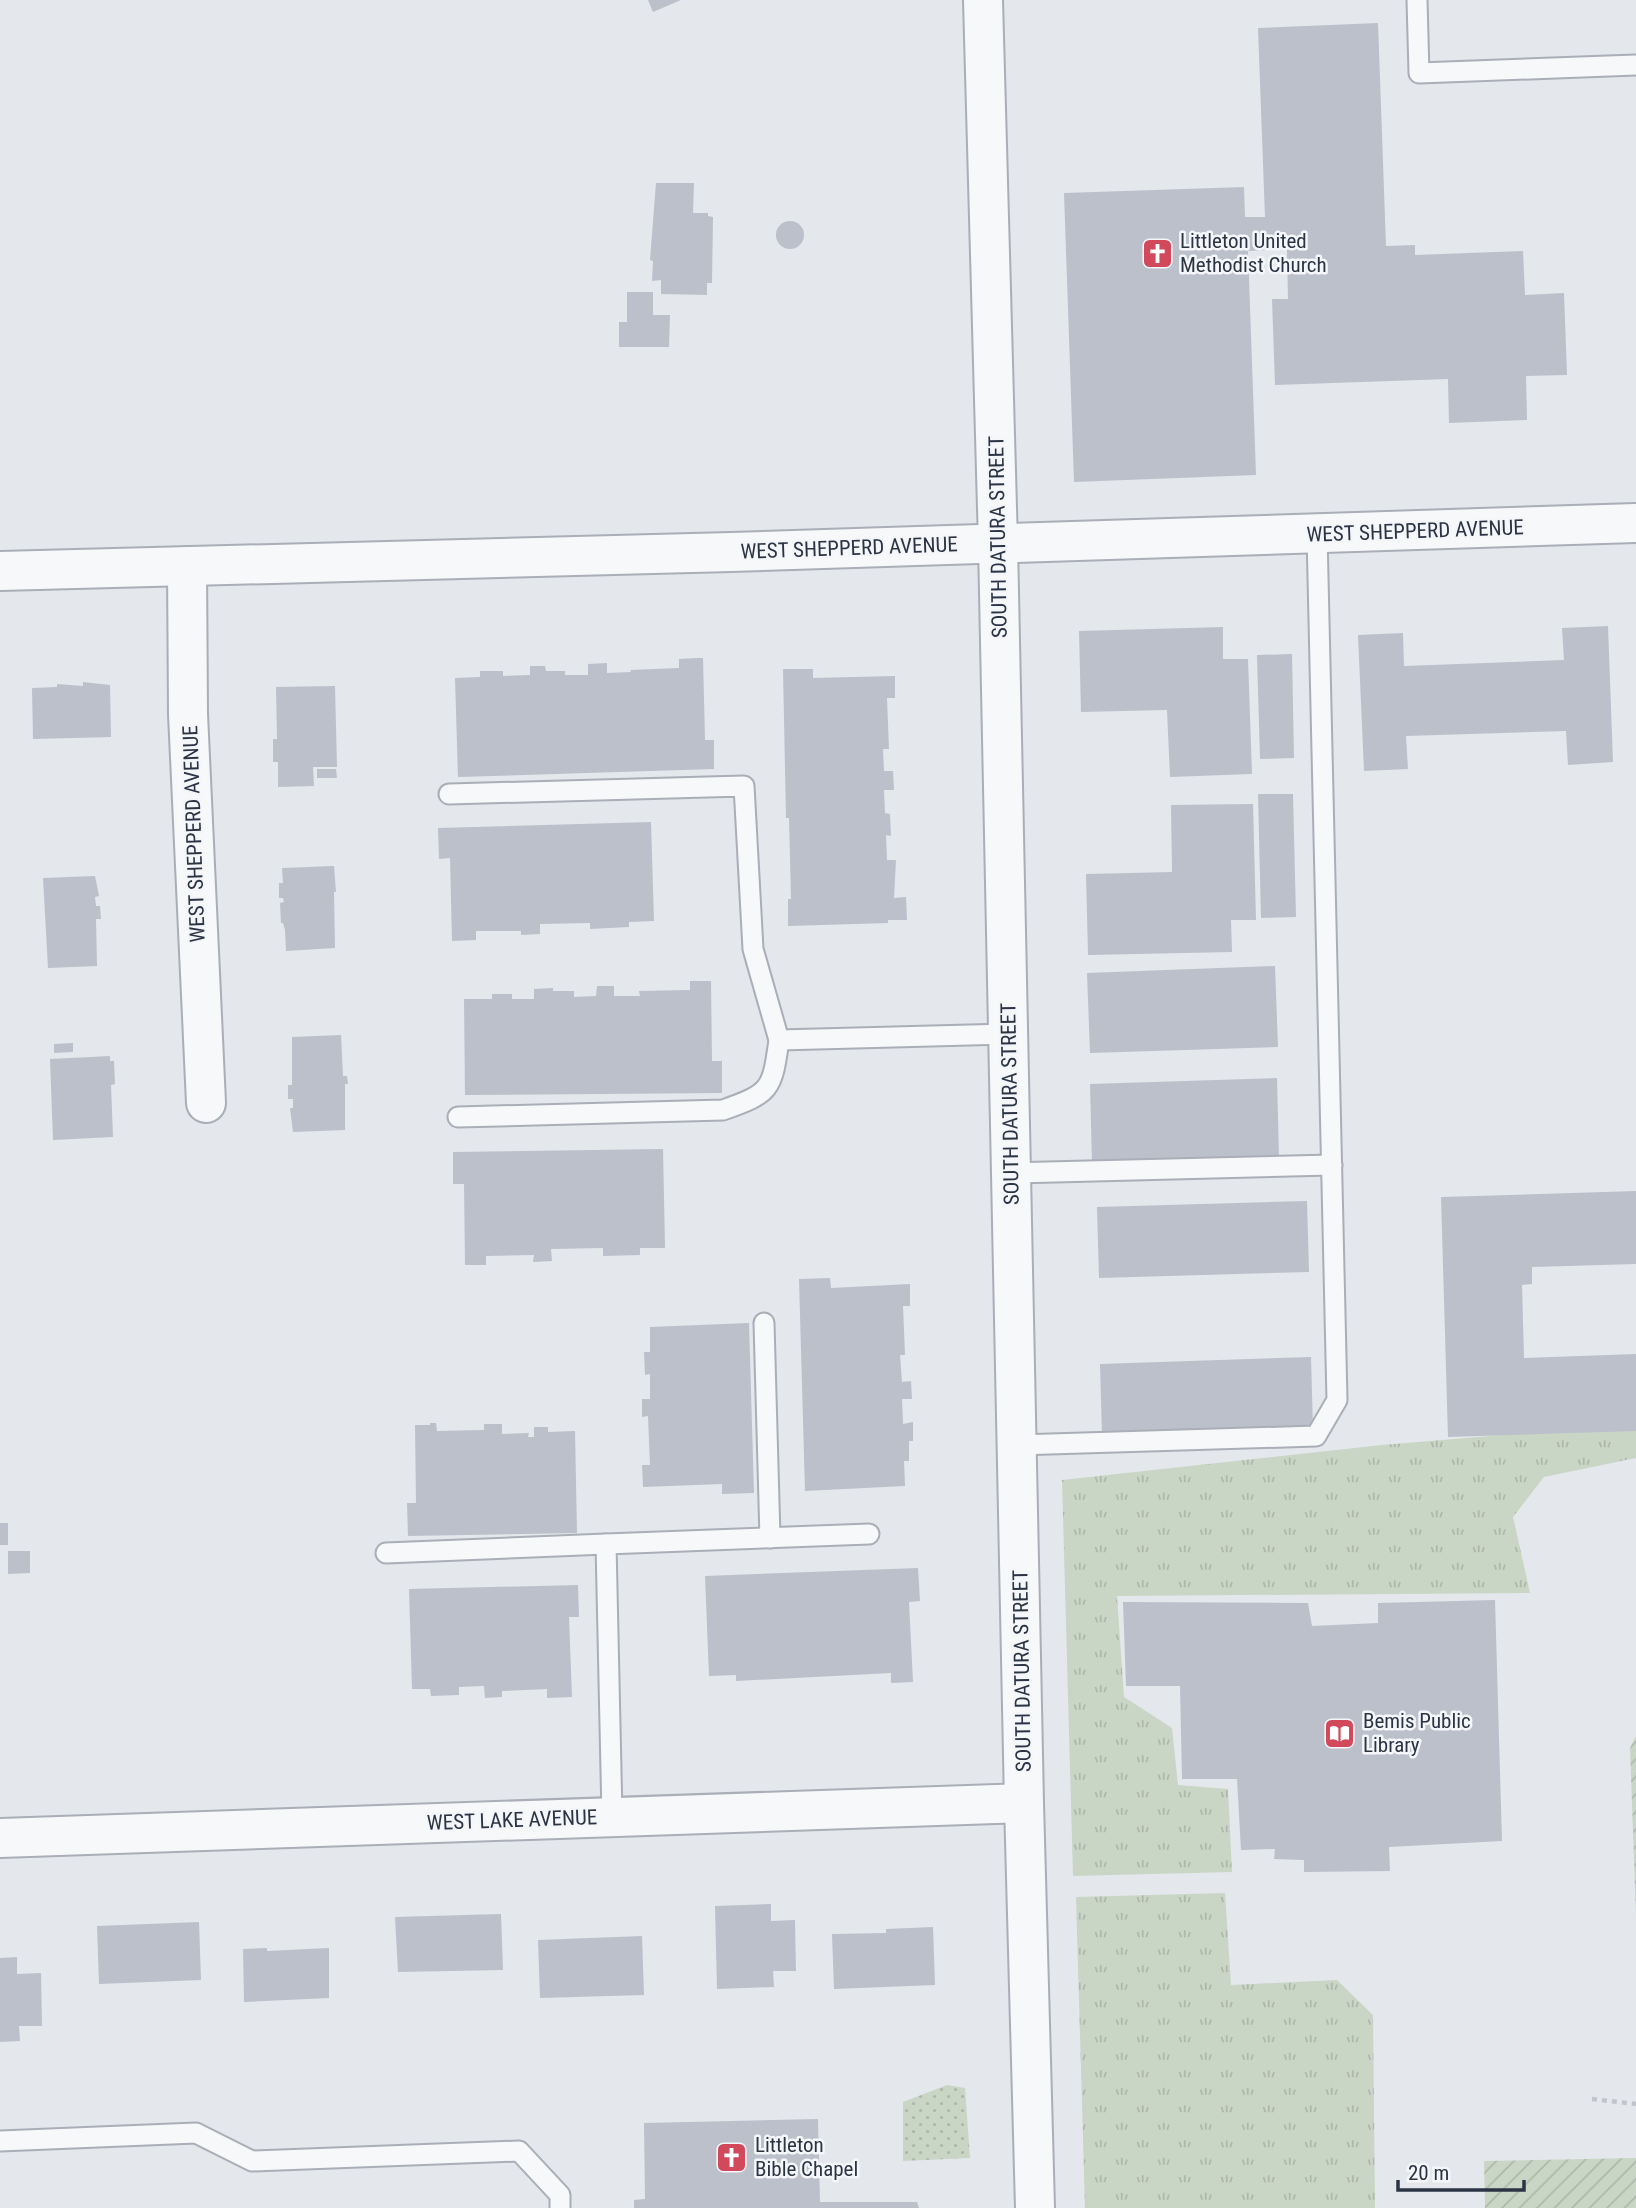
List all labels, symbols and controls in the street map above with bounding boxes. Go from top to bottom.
place label: Littleton United Methodist Church [1180,229,1327,277]
church icon: Littleton United Methodist Church [1140,236,1174,270]
street label: SOUTH DATURA STREET [984,436,1012,638]
street label: WEST SHEPPERD AVENUE [1306,515,1524,547]
street label: WEST SHEPPERD AVENUE [740,532,958,564]
street label: WEST SHEPPERD AVENUE [178,725,210,943]
street label: SOUTH DATURA STREET [996,1003,1024,1205]
street label: SOUTH DATURA STREET [1008,1570,1036,1772]
place label: Bemis Public Library [1363,1709,1471,1757]
library icon: Bemis Public Library [1323,1716,1357,1750]
street label: WEST LAKE AVENUE [426,1805,598,1835]
place label: Littleton Bible Chapel [755,2133,858,2181]
church icon: Littleton Bible Chapel [715,2140,749,2174]
scale bar [1398,2148,1524,2192]
text: 20 m [1408,2161,1449,2185]

